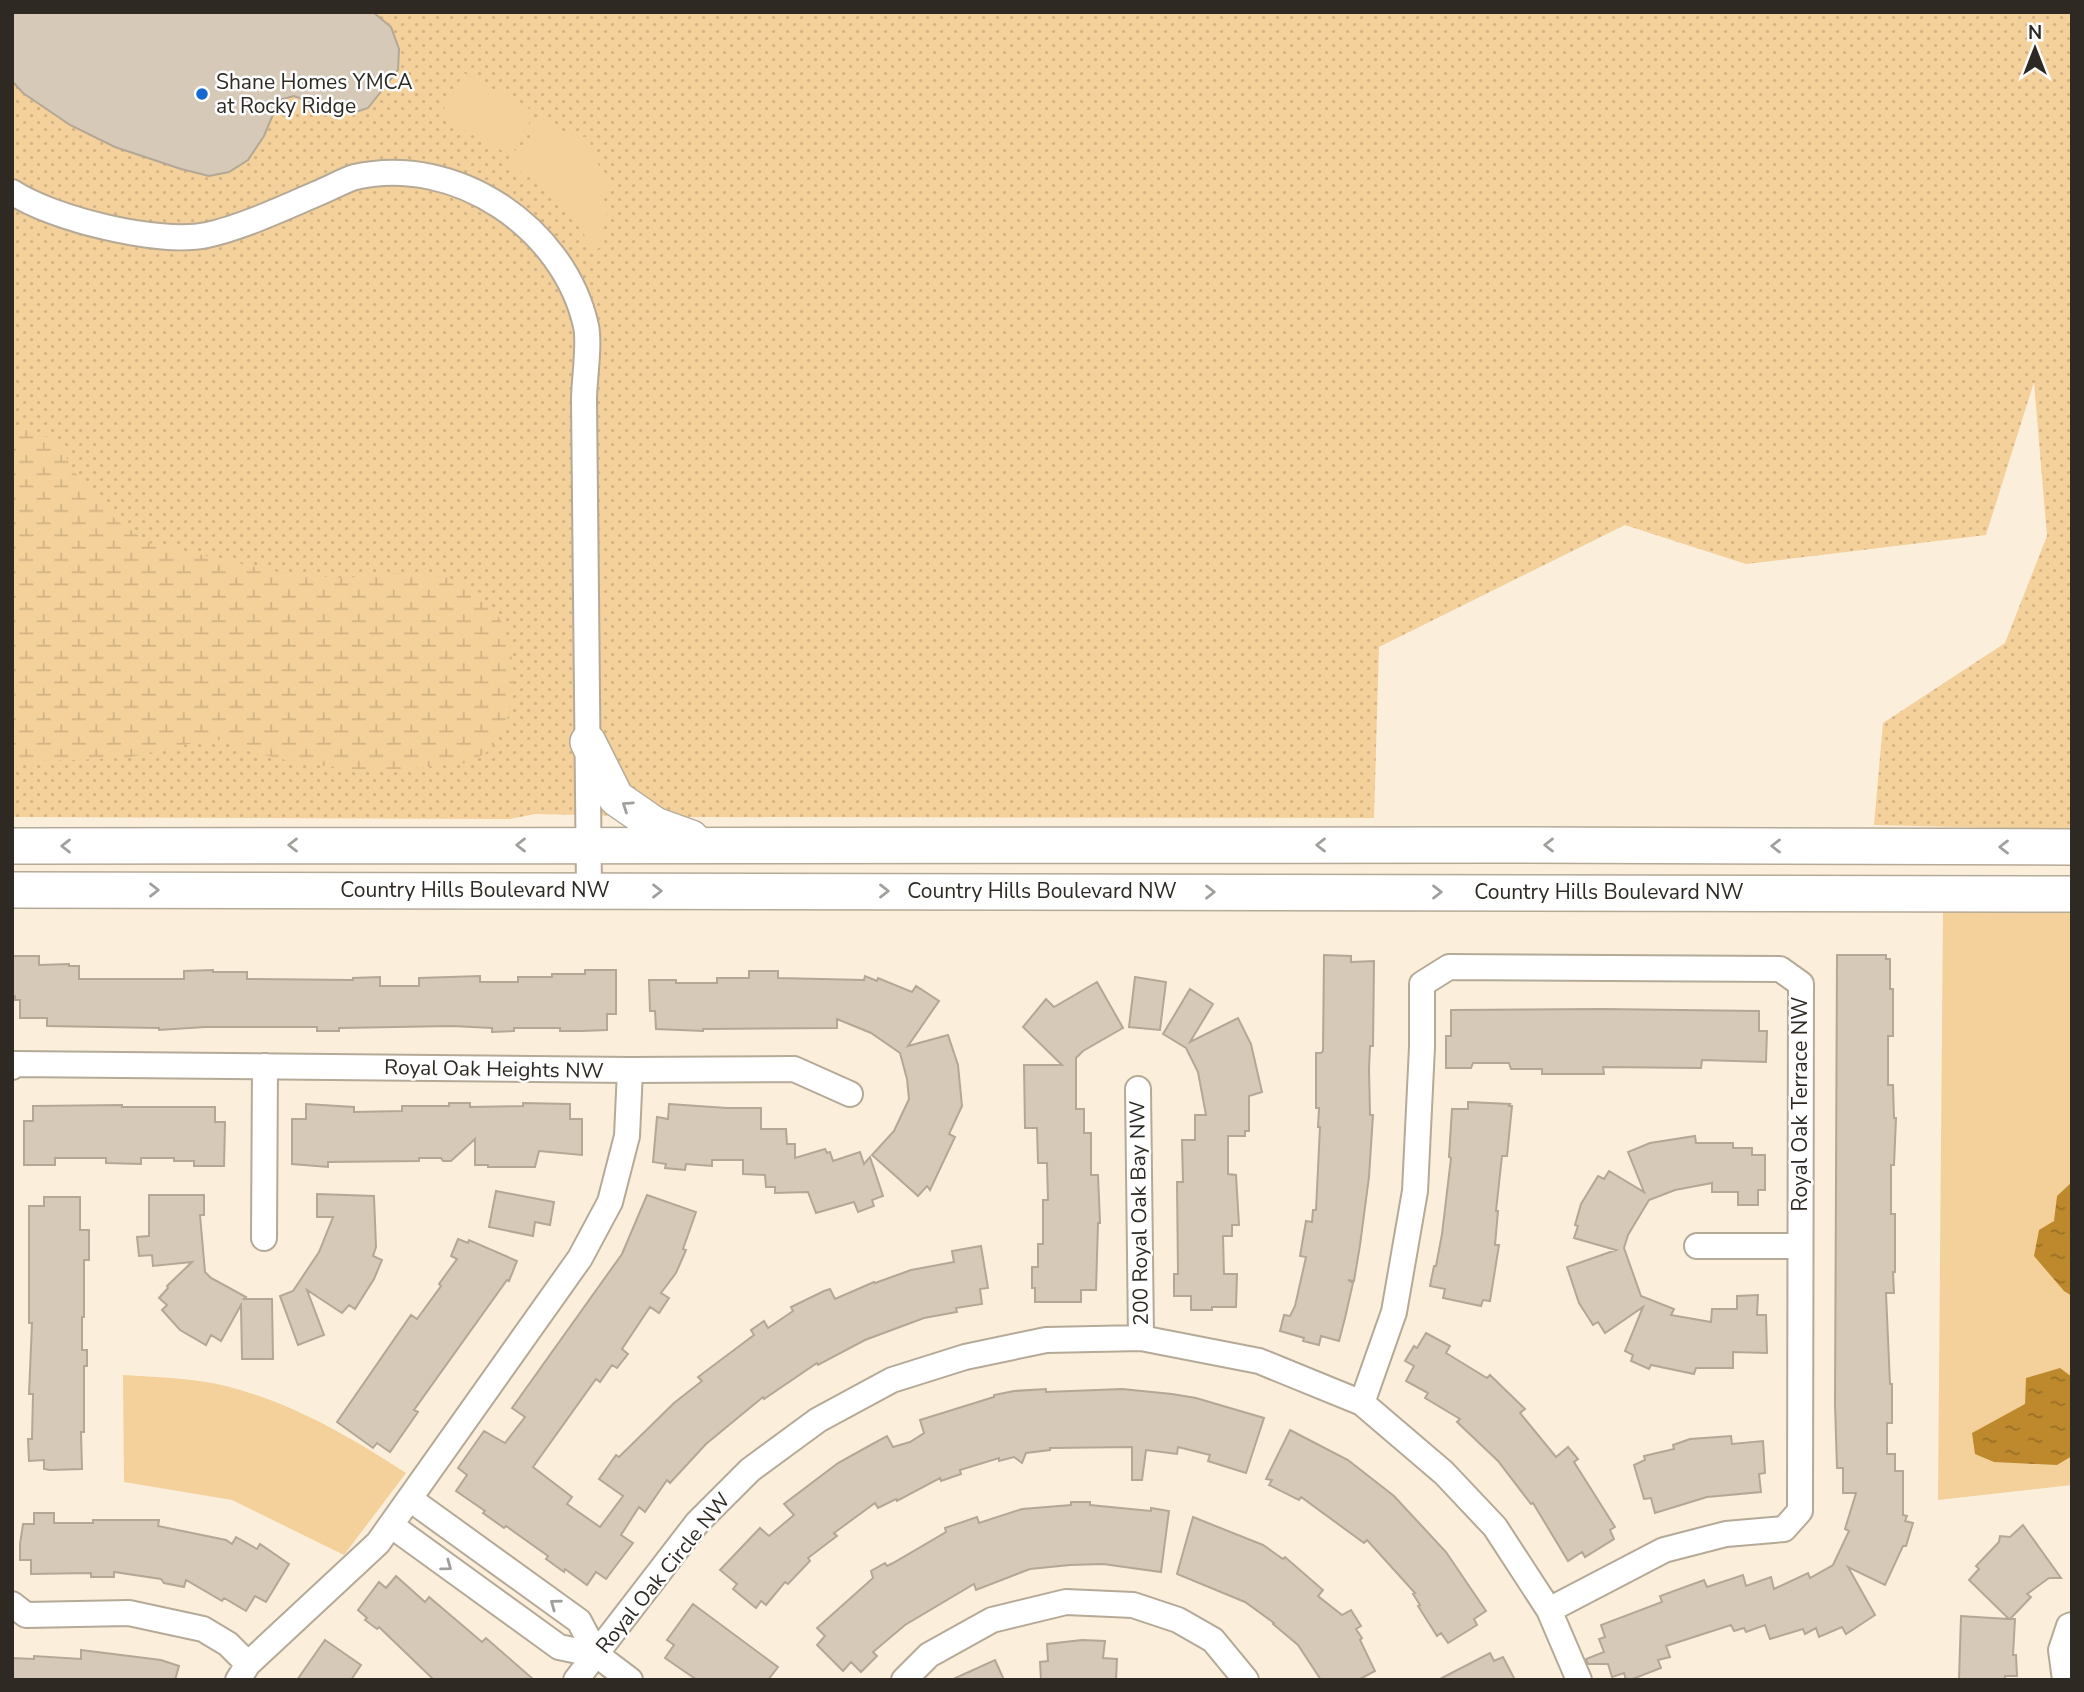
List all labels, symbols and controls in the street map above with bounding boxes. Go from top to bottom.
north arrow [2000,14,2070,84]
text: N [2028,20,2042,46]
place label: Shane Homes YMCA at Rocky Ridge [216,68,413,120]
marker: Shane Homes YMCA at Rocky Ridge [194,86,210,102]
one-way arrow [622,802,635,814]
one-way arrow [287,837,298,853]
one-way arrow [515,837,525,853]
one-way arrow [1315,837,1326,853]
one-way arrow [1543,837,1553,853]
one-way arrow [60,838,70,854]
one-way arrow [1770,838,1781,854]
one-way arrow [1998,839,2008,855]
street label: Country Hills Boulevard NW [340,876,610,904]
street label: Country Hills Boulevard NW [907,877,1177,905]
street label: Country Hills Boulevard NW [1474,878,1744,906]
one-way arrow [149,882,160,898]
one-way arrow [652,883,663,899]
one-way arrow [880,883,890,899]
one-way arrow [1205,884,1216,900]
one-way arrow [1433,884,1443,900]
street label: Royal Oak Terrace NW [1786,997,1814,1211]
street label: Royal Oak Heights NW [384,1053,604,1085]
street label: 200 Royal Oak Bay NW [1123,1100,1155,1326]
street label: Royal Oak Circle NW [589,1487,737,1659]
one-way arrow [439,1558,452,1570]
one-way arrow [550,1599,563,1612]

